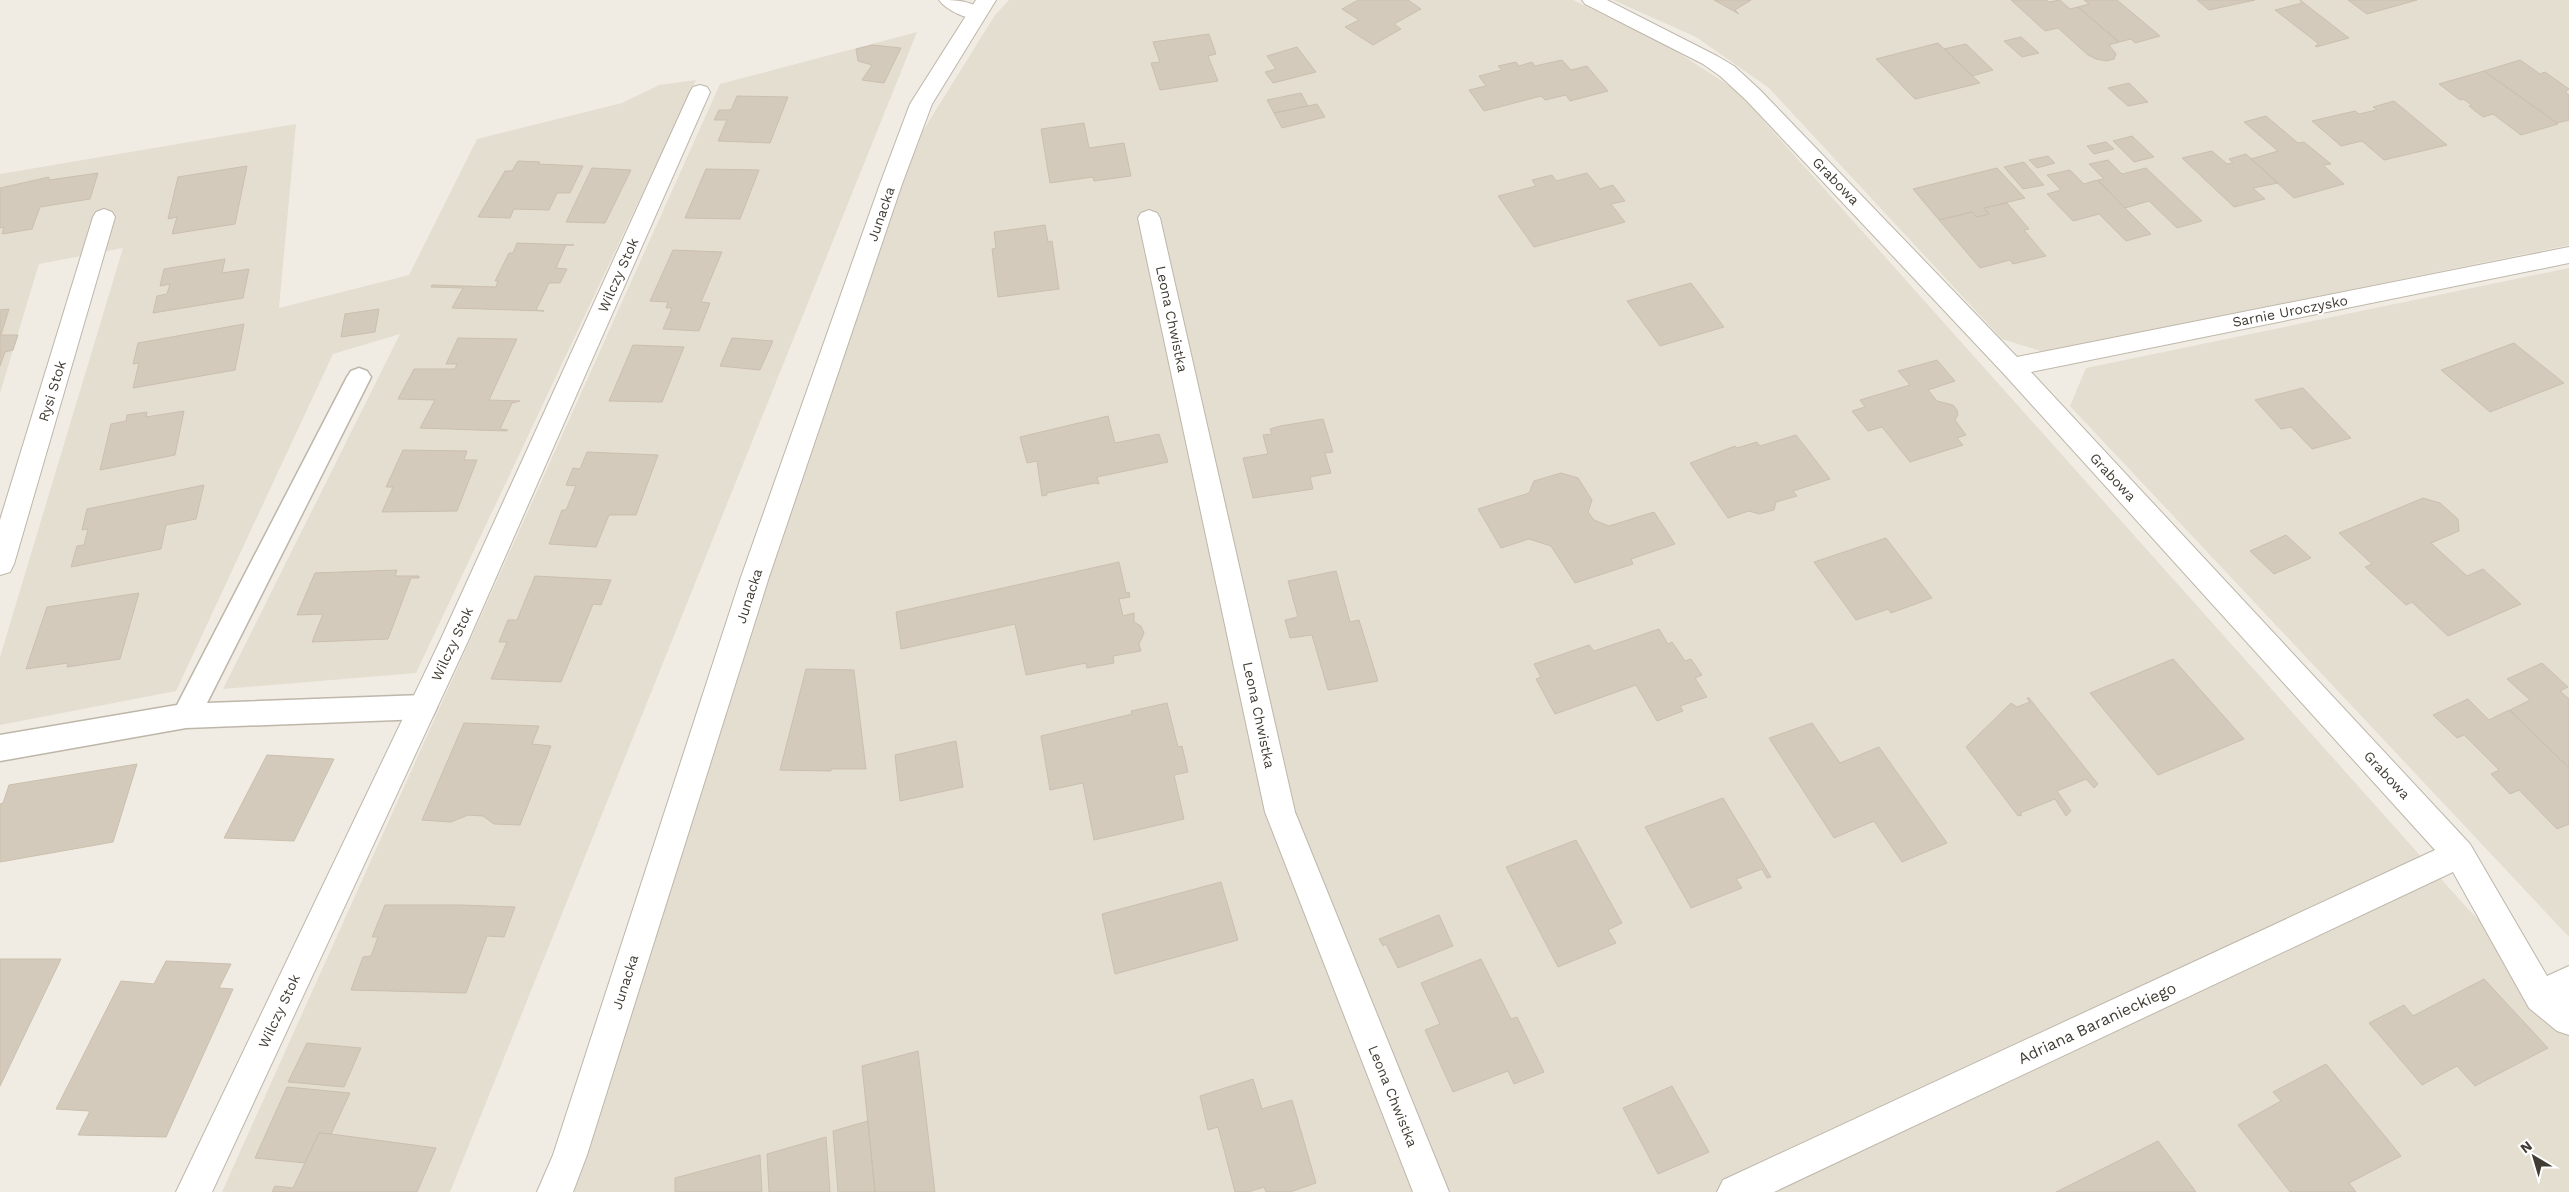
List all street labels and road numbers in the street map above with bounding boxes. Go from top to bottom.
street label: Grabowa [1809,154,1863,208]
street label: Junacka [864,185,898,243]
street label: Wilczy Stok [595,235,642,315]
street label: Leona Chwistka [1153,264,1191,374]
street label: Sarnie Uroczysko [2231,292,2349,330]
street label: Rysi Stok [35,359,69,423]
street label: Grabowa [2087,450,2139,504]
street label: Junacka [733,567,765,625]
street label: Wilczy Stok [428,604,476,683]
street label: Leona Chwistka [1240,660,1278,770]
street label: Grabowa [2361,748,2413,802]
street label: Junacka [609,953,641,1011]
street label: Wilczy Stok [255,971,303,1050]
street label: Adriana Baranieckiego [2015,978,2179,1068]
street label: Leona Chwistka [1365,1043,1421,1149]

